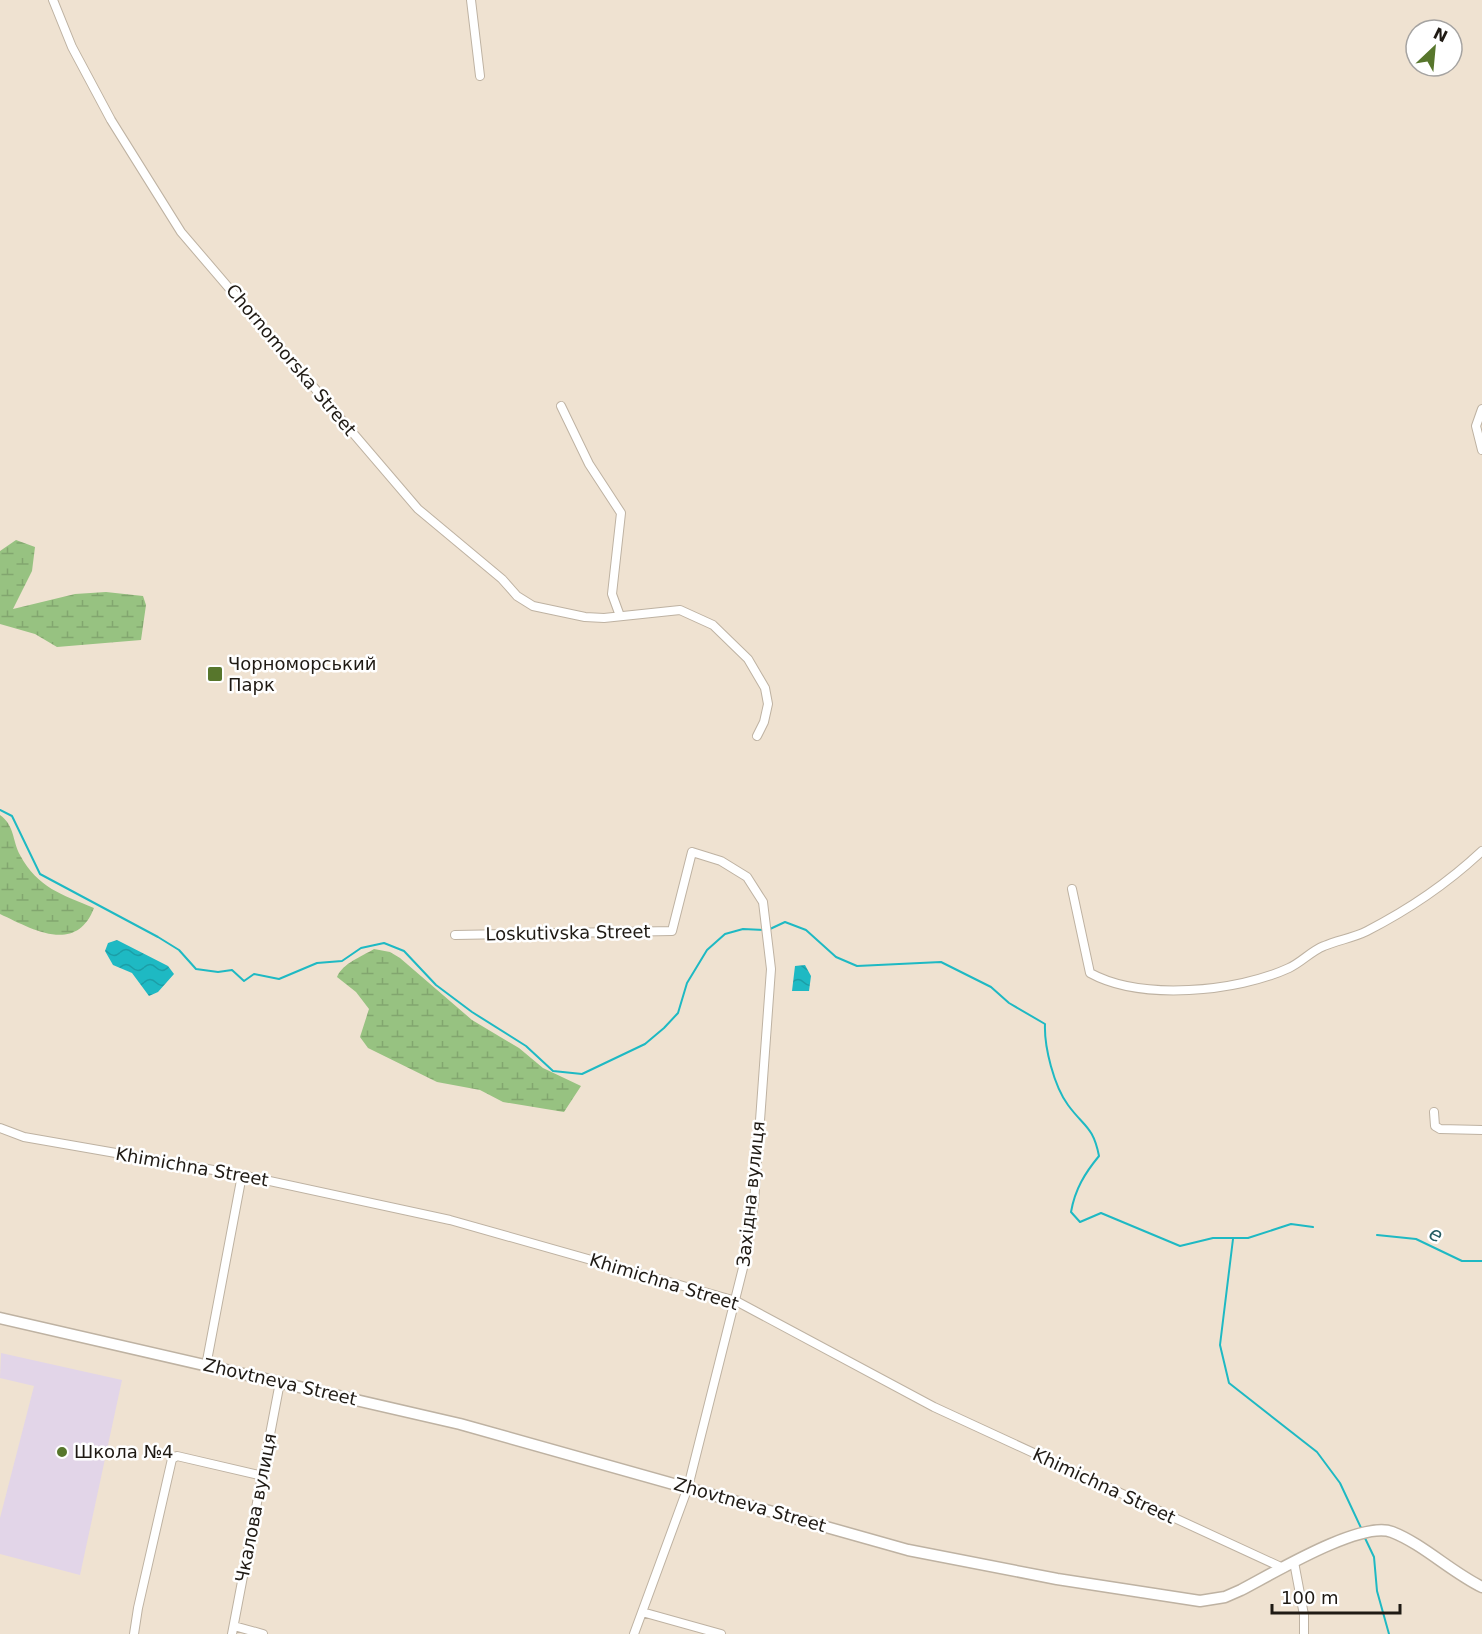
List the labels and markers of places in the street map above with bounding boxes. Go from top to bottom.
place label: Чорноморський Парк [228,653,376,695]
marker: Чорноморський Парк [206,665,224,683]
place label: Школа №4 [74,1441,174,1462]
marker: Школа №4 [55,1445,69,1459]

